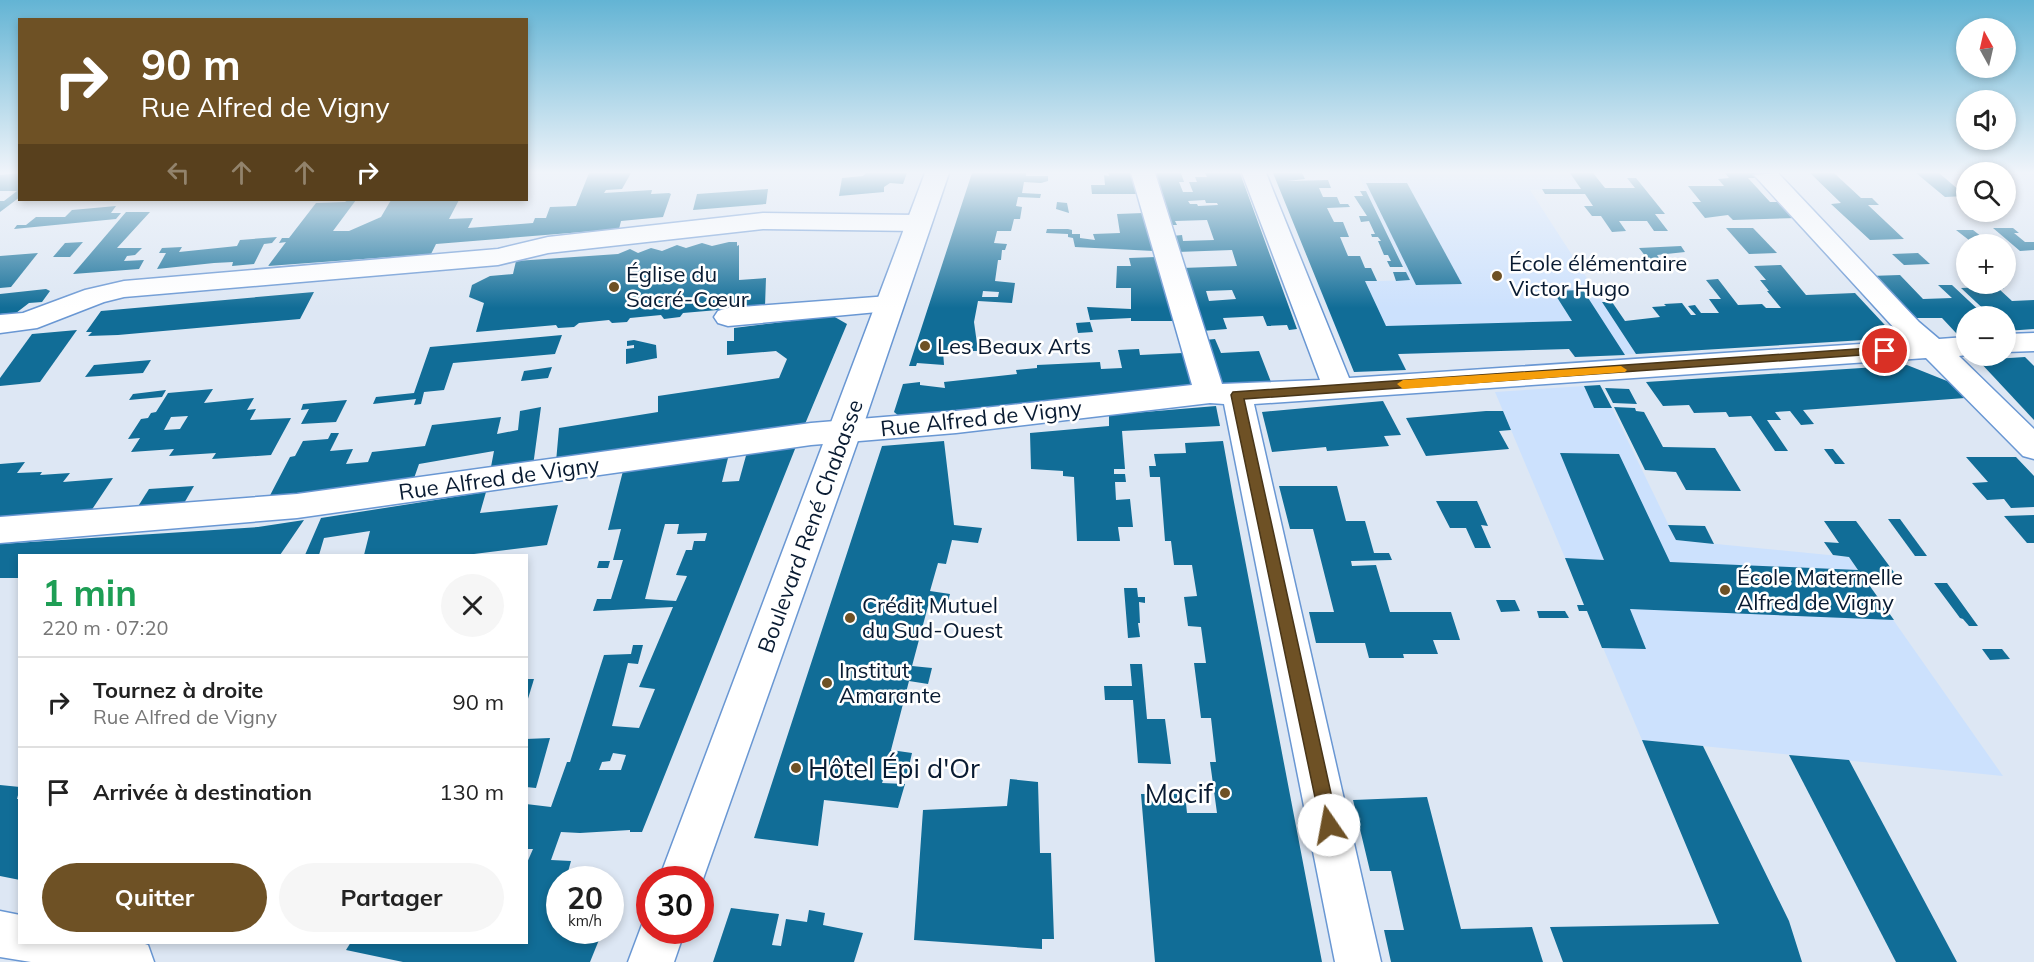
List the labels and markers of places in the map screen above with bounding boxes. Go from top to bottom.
place label: École élémentaire Victor Hugo [1509,249,1687,302]
place label: Église du Sacré-Cœur [626,260,749,313]
marker: École élémentaire Victor Hugo [1490,269,1504,283]
marker: Église du Sacré-Cœur [607,280,621,294]
pin [1859,325,1910,376]
place label: Les Beaux Arts [937,332,1091,360]
marker: Les Beaux Arts [918,339,932,353]
place label: École Maternelle Alfred de Vigny [1737,563,1903,616]
marker: École Maternelle Alfred de Vigny [1718,583,1732,597]
place label: Crédit Mutuel du Sud-Ouest [862,591,1003,644]
marker: Crédit Mutuel du Sud-Ouest [843,611,857,625]
place label: Institut Amarante [839,656,941,709]
marker: Institut Amarante [820,676,834,690]
place label: Hôtel Épi d'Or [808,751,980,785]
marker: Hôtel Épi d'Or [789,761,803,775]
place label: Macif [1145,776,1214,810]
marker: Macif [1218,786,1232,800]

